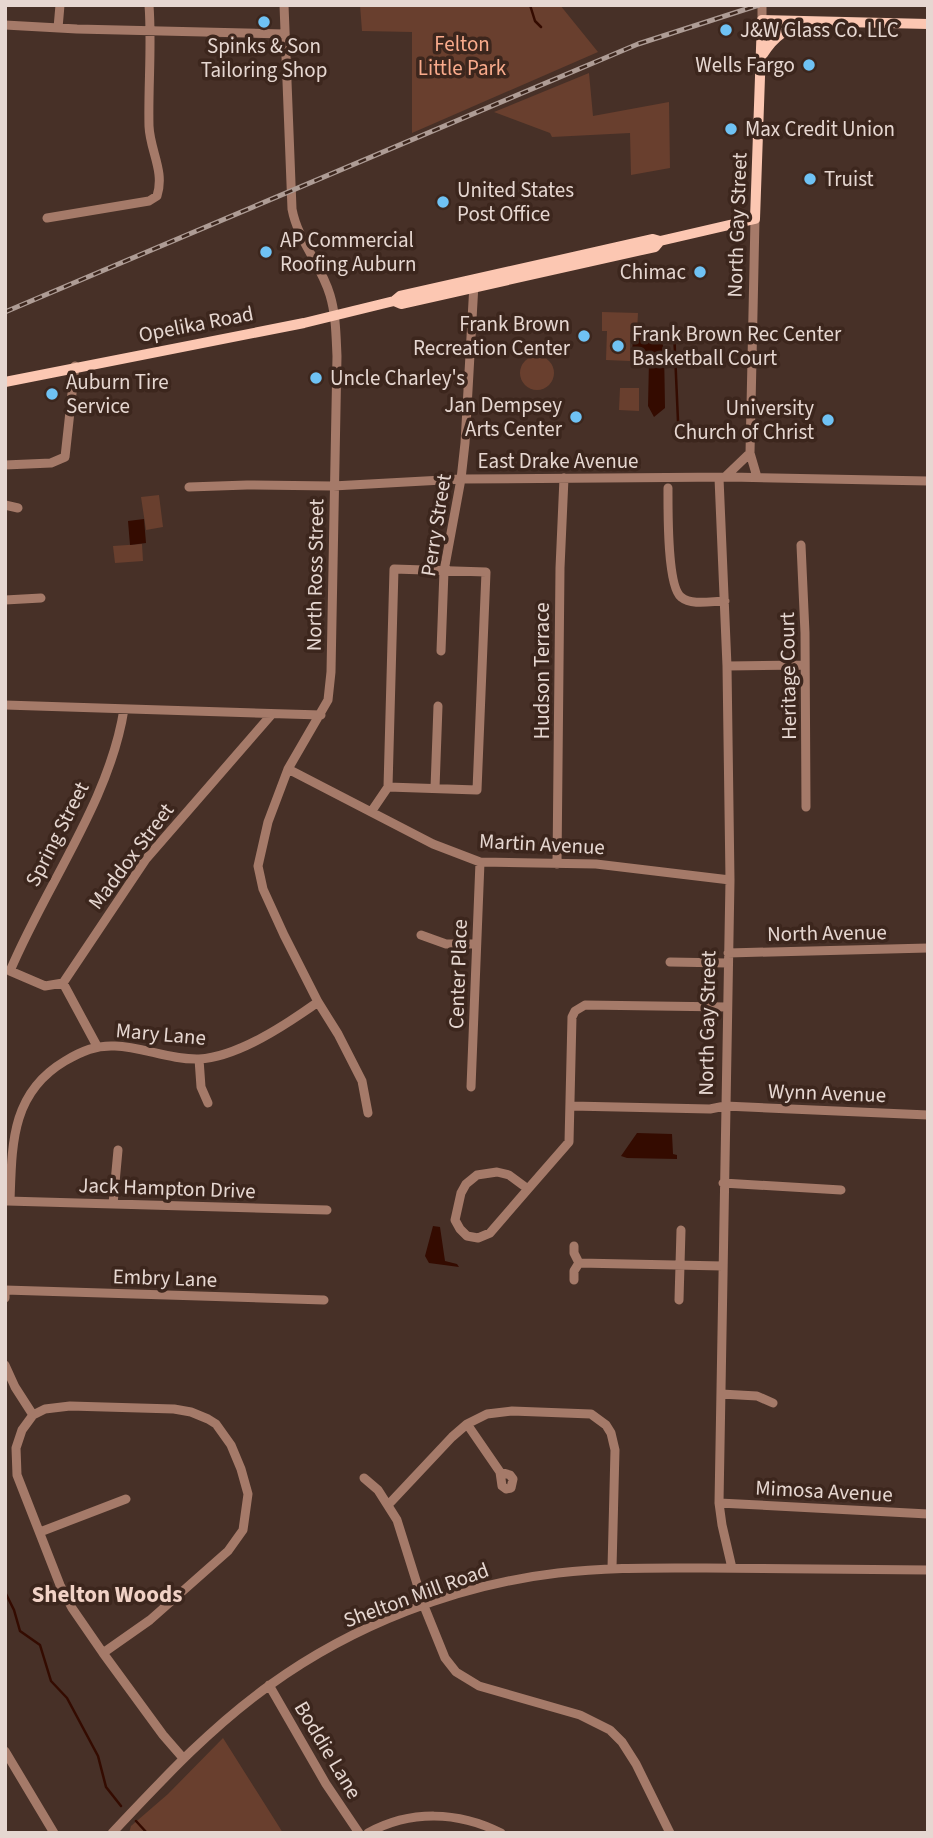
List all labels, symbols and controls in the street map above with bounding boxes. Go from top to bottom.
marker: Spinks & Son Tailoring Shop [256,14,272,30]
place label: J&W Glass Co. LLC [740,15,899,45]
marker: J&W Glass Co. LLC [718,22,734,38]
park label: Felton Little Park [418,29,507,83]
place label: Spinks & Son Tailoring Shop [201,31,327,85]
place label: Wells Fargo [695,50,795,80]
marker: Wells Fargo [801,57,817,73]
place label: Max Credit Union [745,114,895,144]
marker: Max Credit Union [723,121,739,137]
street label: North Gay Street [719,152,755,298]
place label: Truist [824,164,874,194]
marker: Truist [802,171,818,187]
place label: United States Post Office [457,175,574,229]
marker: United States Post Office [435,194,451,210]
place label: AP Commercial Roofing Auburn [280,225,417,279]
marker: AP Commercial Roofing Auburn [258,244,274,260]
place label: Chimac [620,257,686,287]
marker: Chimac [692,264,708,280]
street label: Opelika Road [136,298,256,350]
place label: Frank Brown Recreation Center [413,309,571,363]
place label: Frank Brown Rec Center Basketball Court [632,319,842,373]
marker: Frank Brown Recreation Center [576,328,592,344]
marker: Frank Brown Rec Center Basketball Court [610,338,626,354]
place label: Uncle Charley's [330,363,465,393]
place label: Auburn Tire Service [66,367,169,421]
marker: Uncle Charley's [308,370,324,386]
marker: Auburn Tire Service [44,386,60,402]
place label: Jan Dempsey Arts Center [444,390,563,444]
place label: University Church of Christ [674,393,814,447]
marker: Jan Dempsey Arts Center [568,409,584,425]
marker: University Church of Christ [820,412,836,428]
street label: East Drake Avenue [478,446,638,476]
street label: Perry Street [413,472,459,578]
street label: North Ross Street [299,499,331,651]
street label: Hudson Terrace [527,602,557,740]
street label: Heritage Court [772,612,804,740]
street label: Spring Street [18,776,96,892]
street label: Maddox Street [81,797,181,915]
street label: Martin Avenue [478,826,606,862]
street label: North Avenue [767,917,887,949]
street label: Center Place [441,919,475,1029]
street label: North Gay Street [691,950,723,1096]
street label: Mary Lane [115,1015,207,1053]
street label: Wynn Avenue [767,1076,887,1110]
street label: Jack Hampton Drive [78,1170,256,1206]
street label: Embry Lane [112,1261,218,1295]
street label: Mimosa Avenue [755,1472,893,1510]
street label: Shelton Mill Road [339,1555,493,1635]
district label: Shelton Woods [32,1578,182,1611]
street label: Boddie Lane [287,1695,369,1805]

